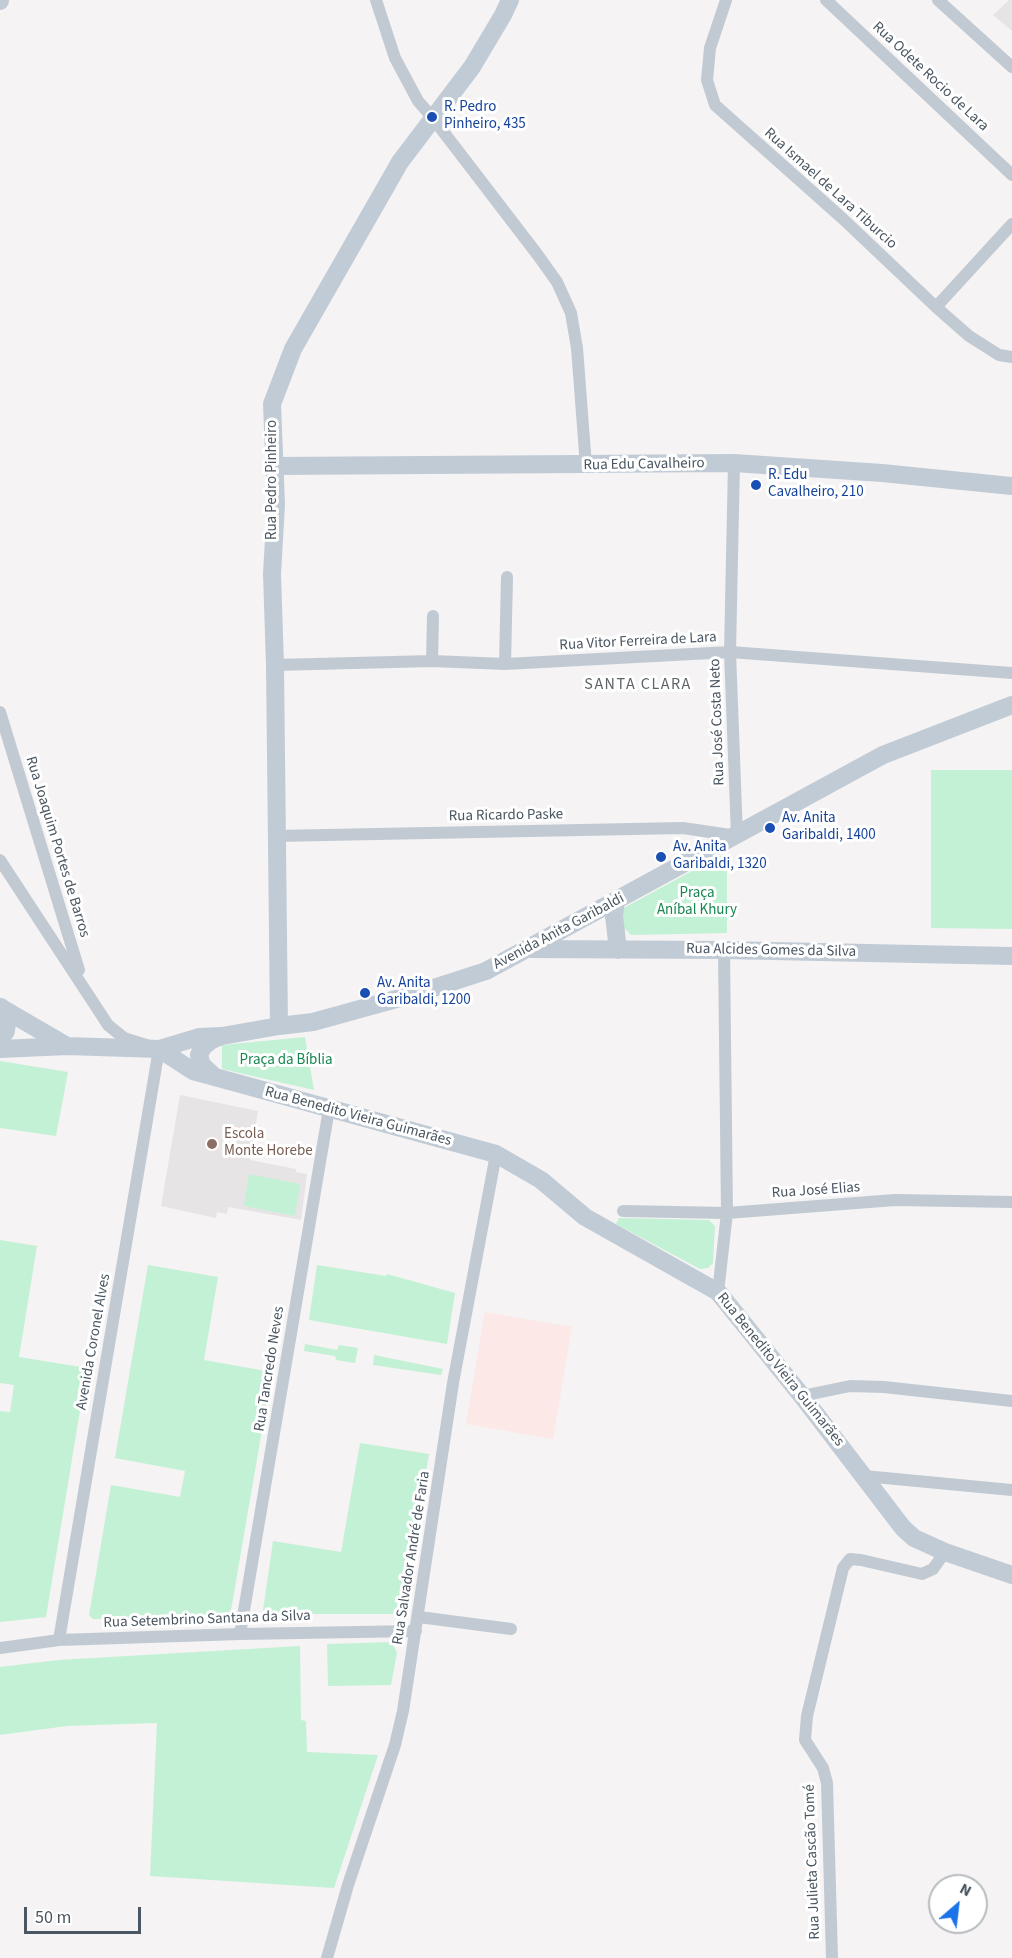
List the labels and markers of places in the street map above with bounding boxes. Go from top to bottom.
place label: R. Pedro Pinheiro, 435 [444,99,526,134]
marker: R. Pedro Pinheiro, 435 [425,110,439,124]
place label: R. Edu Cavalheiro, 210 [768,467,864,502]
marker: R. Edu Cavalheiro, 210 [749,478,763,492]
place label: Av. Anita Garibaldi, 1400 [782,810,876,845]
marker: Av. Anita Garibaldi, 1400 [763,821,777,835]
place label: Av. Anita Garibaldi, 1320 [673,839,767,874]
marker: Av. Anita Garibaldi, 1320 [654,850,668,864]
place label: Av. Anita Garibaldi, 1200 [377,975,471,1010]
marker: Av. Anita Garibaldi, 1200 [358,986,372,1000]
place label: Escola Monte Horebe [224,1126,313,1161]
marker: Escola Monte Horebe [205,1137,219,1151]

